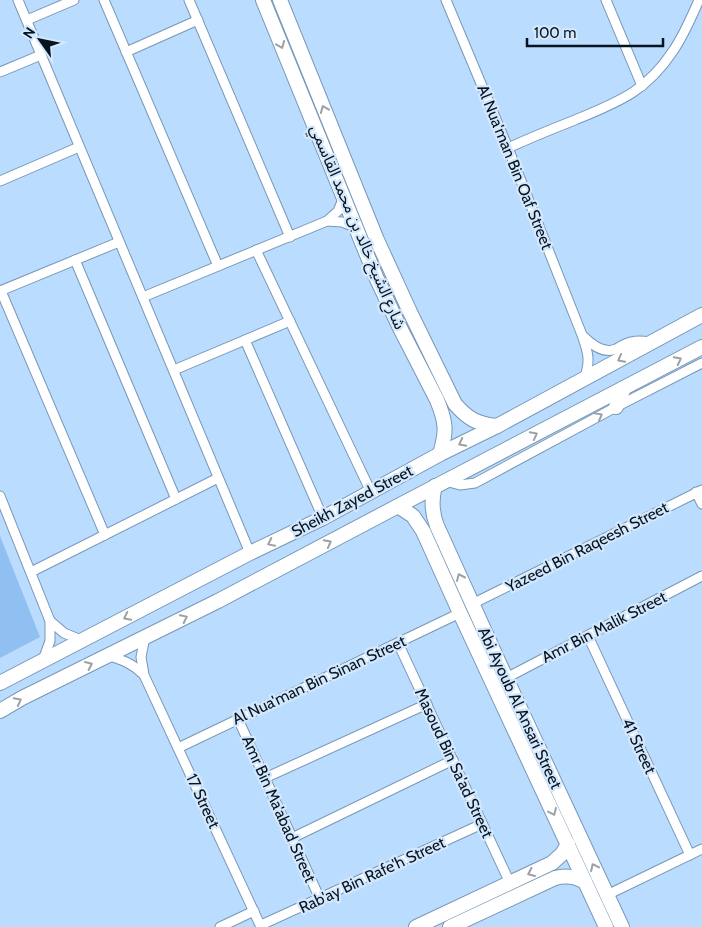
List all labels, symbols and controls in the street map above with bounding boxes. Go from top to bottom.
north arrow [15,15,65,65]
scale bar [527,15,663,47]
text: N [19,24,39,42]
text: 100 m [534,24,576,42]
one-way arrow [275,40,286,49]
street label: Al Nua'man Bin Oaf Street [473,82,557,253]
one-way arrow [320,105,330,114]
street label: شارع الشيخ خالد بن محمد القاسمي [303,122,410,333]
one-way arrow [618,353,627,363]
one-way arrow [673,356,682,366]
one-way arrow [593,413,602,423]
one-way arrow [528,431,537,441]
one-way arrow [458,437,467,448]
street label: Sheikh Zayed Street [288,461,416,541]
street label: Yazeed Bin Raqeesh Street [502,497,672,597]
one-way arrow [267,536,276,547]
one-way arrow [323,539,332,549]
one-way arrow [455,573,466,582]
street label: Amr Bin Malik Street [538,587,670,667]
one-way arrow [123,611,132,621]
one-way arrow [178,614,187,624]
street label: Abi Ayoub Al Ansari Street [474,624,566,792]
street label: Al Nua'man Bin Sinan Street [229,631,409,729]
one-way arrow [84,661,93,671]
street label: Masoud Bin Sa'ad Street [411,685,497,841]
one-way arrow [13,697,22,707]
street label: 41 Street [618,715,660,777]
street label: Amr Bin Ma'abad Street [238,733,320,886]
street label: 17 Street [182,771,224,832]
one-way arrow [547,807,558,816]
street label: Rab'ay Bin Rafe'h Street [296,833,449,917]
one-way arrow [590,863,601,872]
one-way arrow [527,866,536,877]

